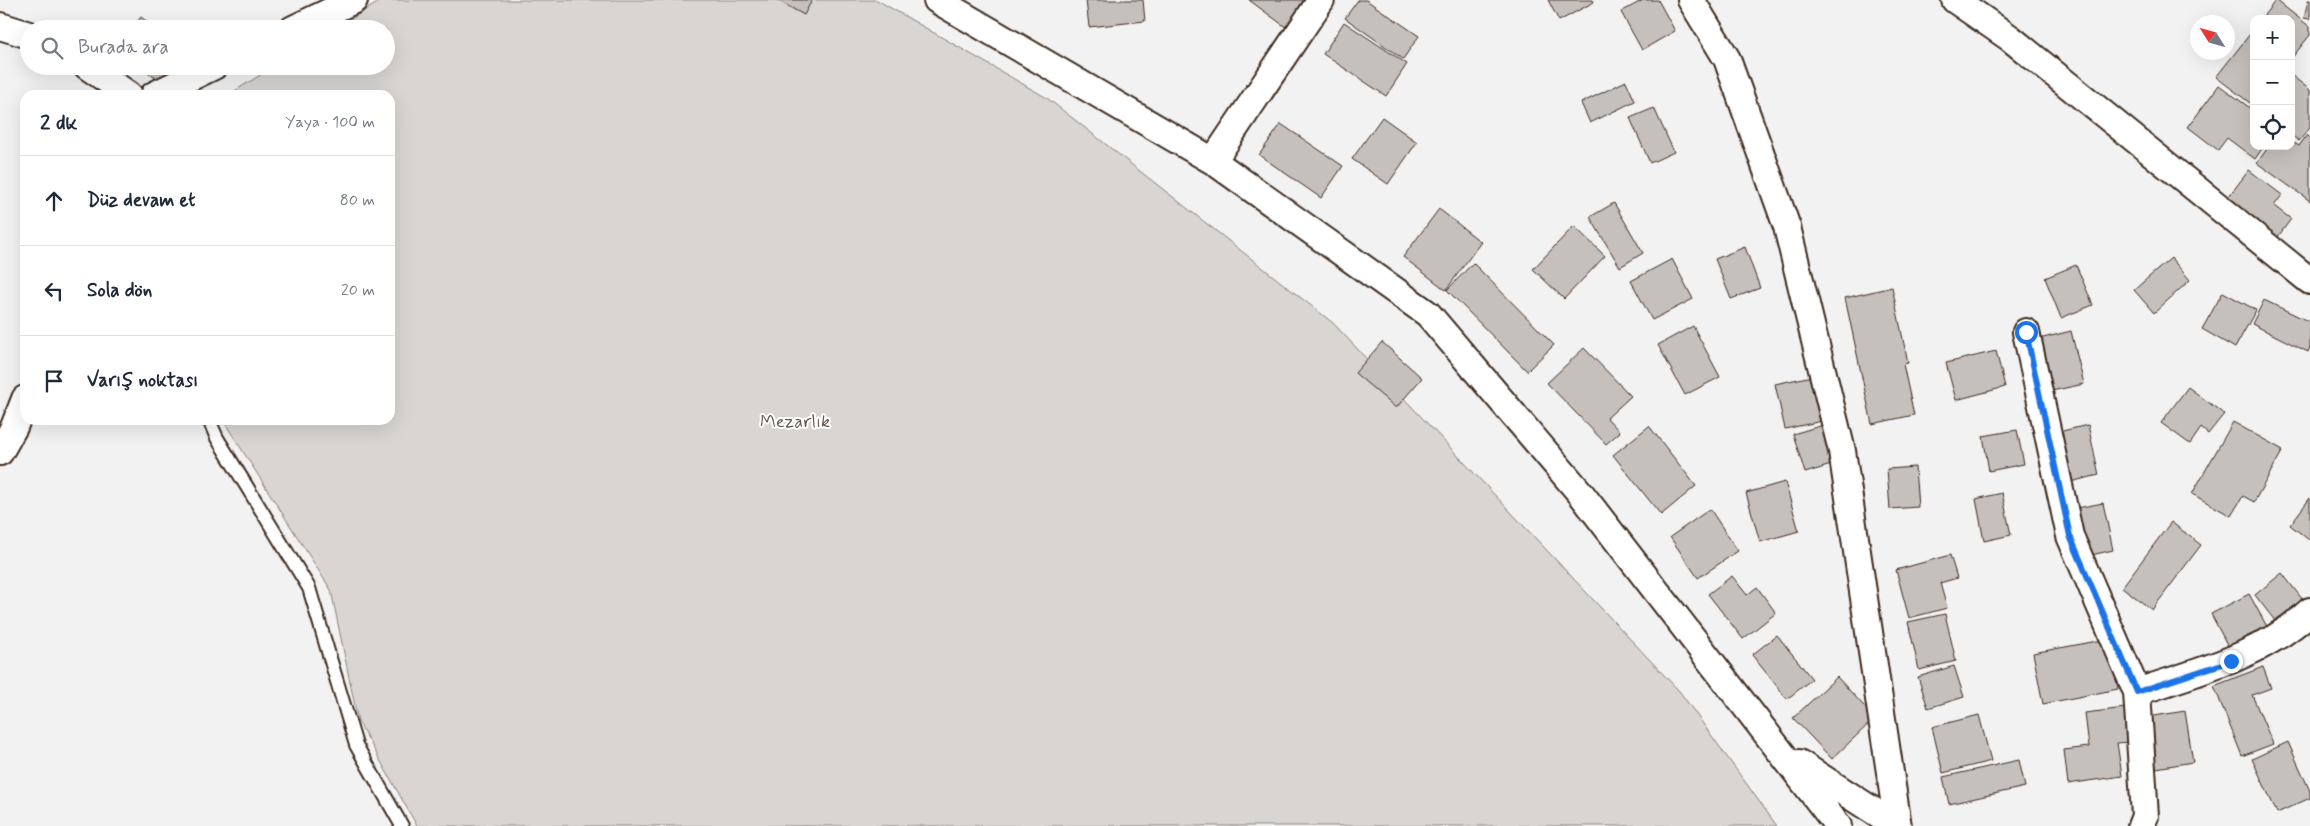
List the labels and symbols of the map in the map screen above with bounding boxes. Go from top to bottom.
north arrow [2190,15,2235,60]
route start [2015,321,2038,344]
park label: Mezarlık [760,410,830,434]
route end [2220,650,2243,673]

